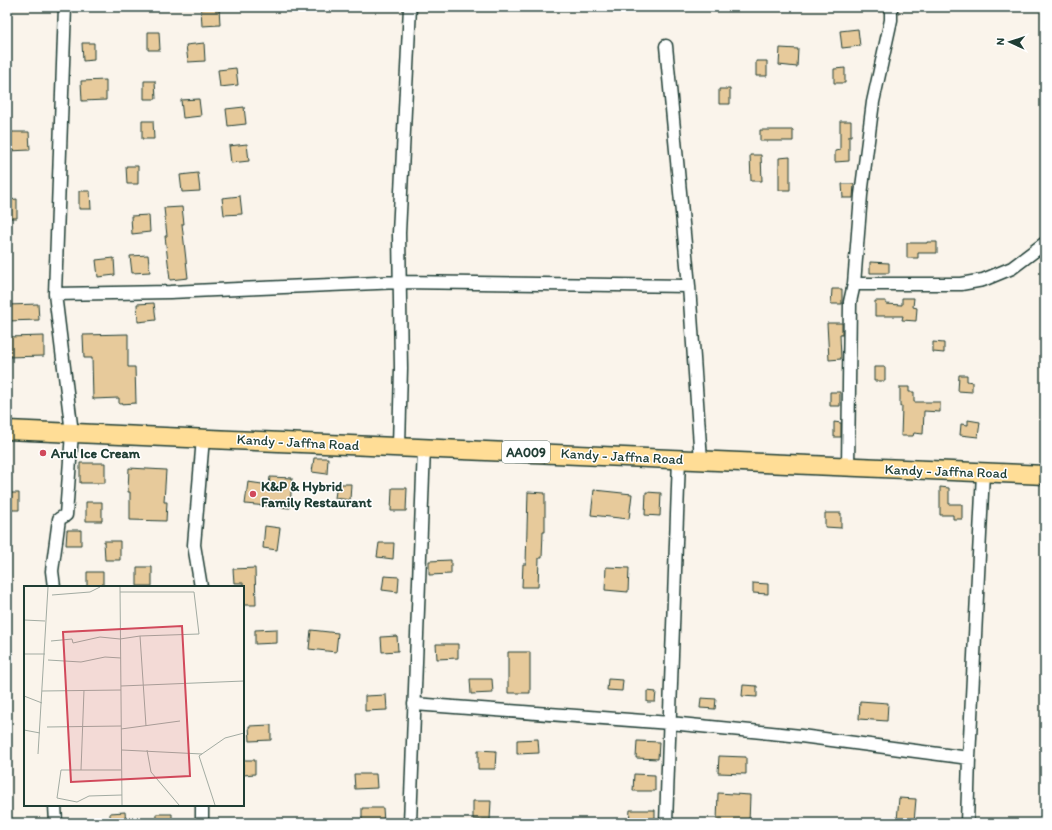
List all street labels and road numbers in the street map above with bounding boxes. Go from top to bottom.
street label: Kandy - Jaffna Road [236,431,360,454]
road number: AA009 [502,441,550,463]
street label: Kandy - Jaffna Road [560,445,684,468]
street label: Kandy - Jaffna Road [884,461,1008,482]

